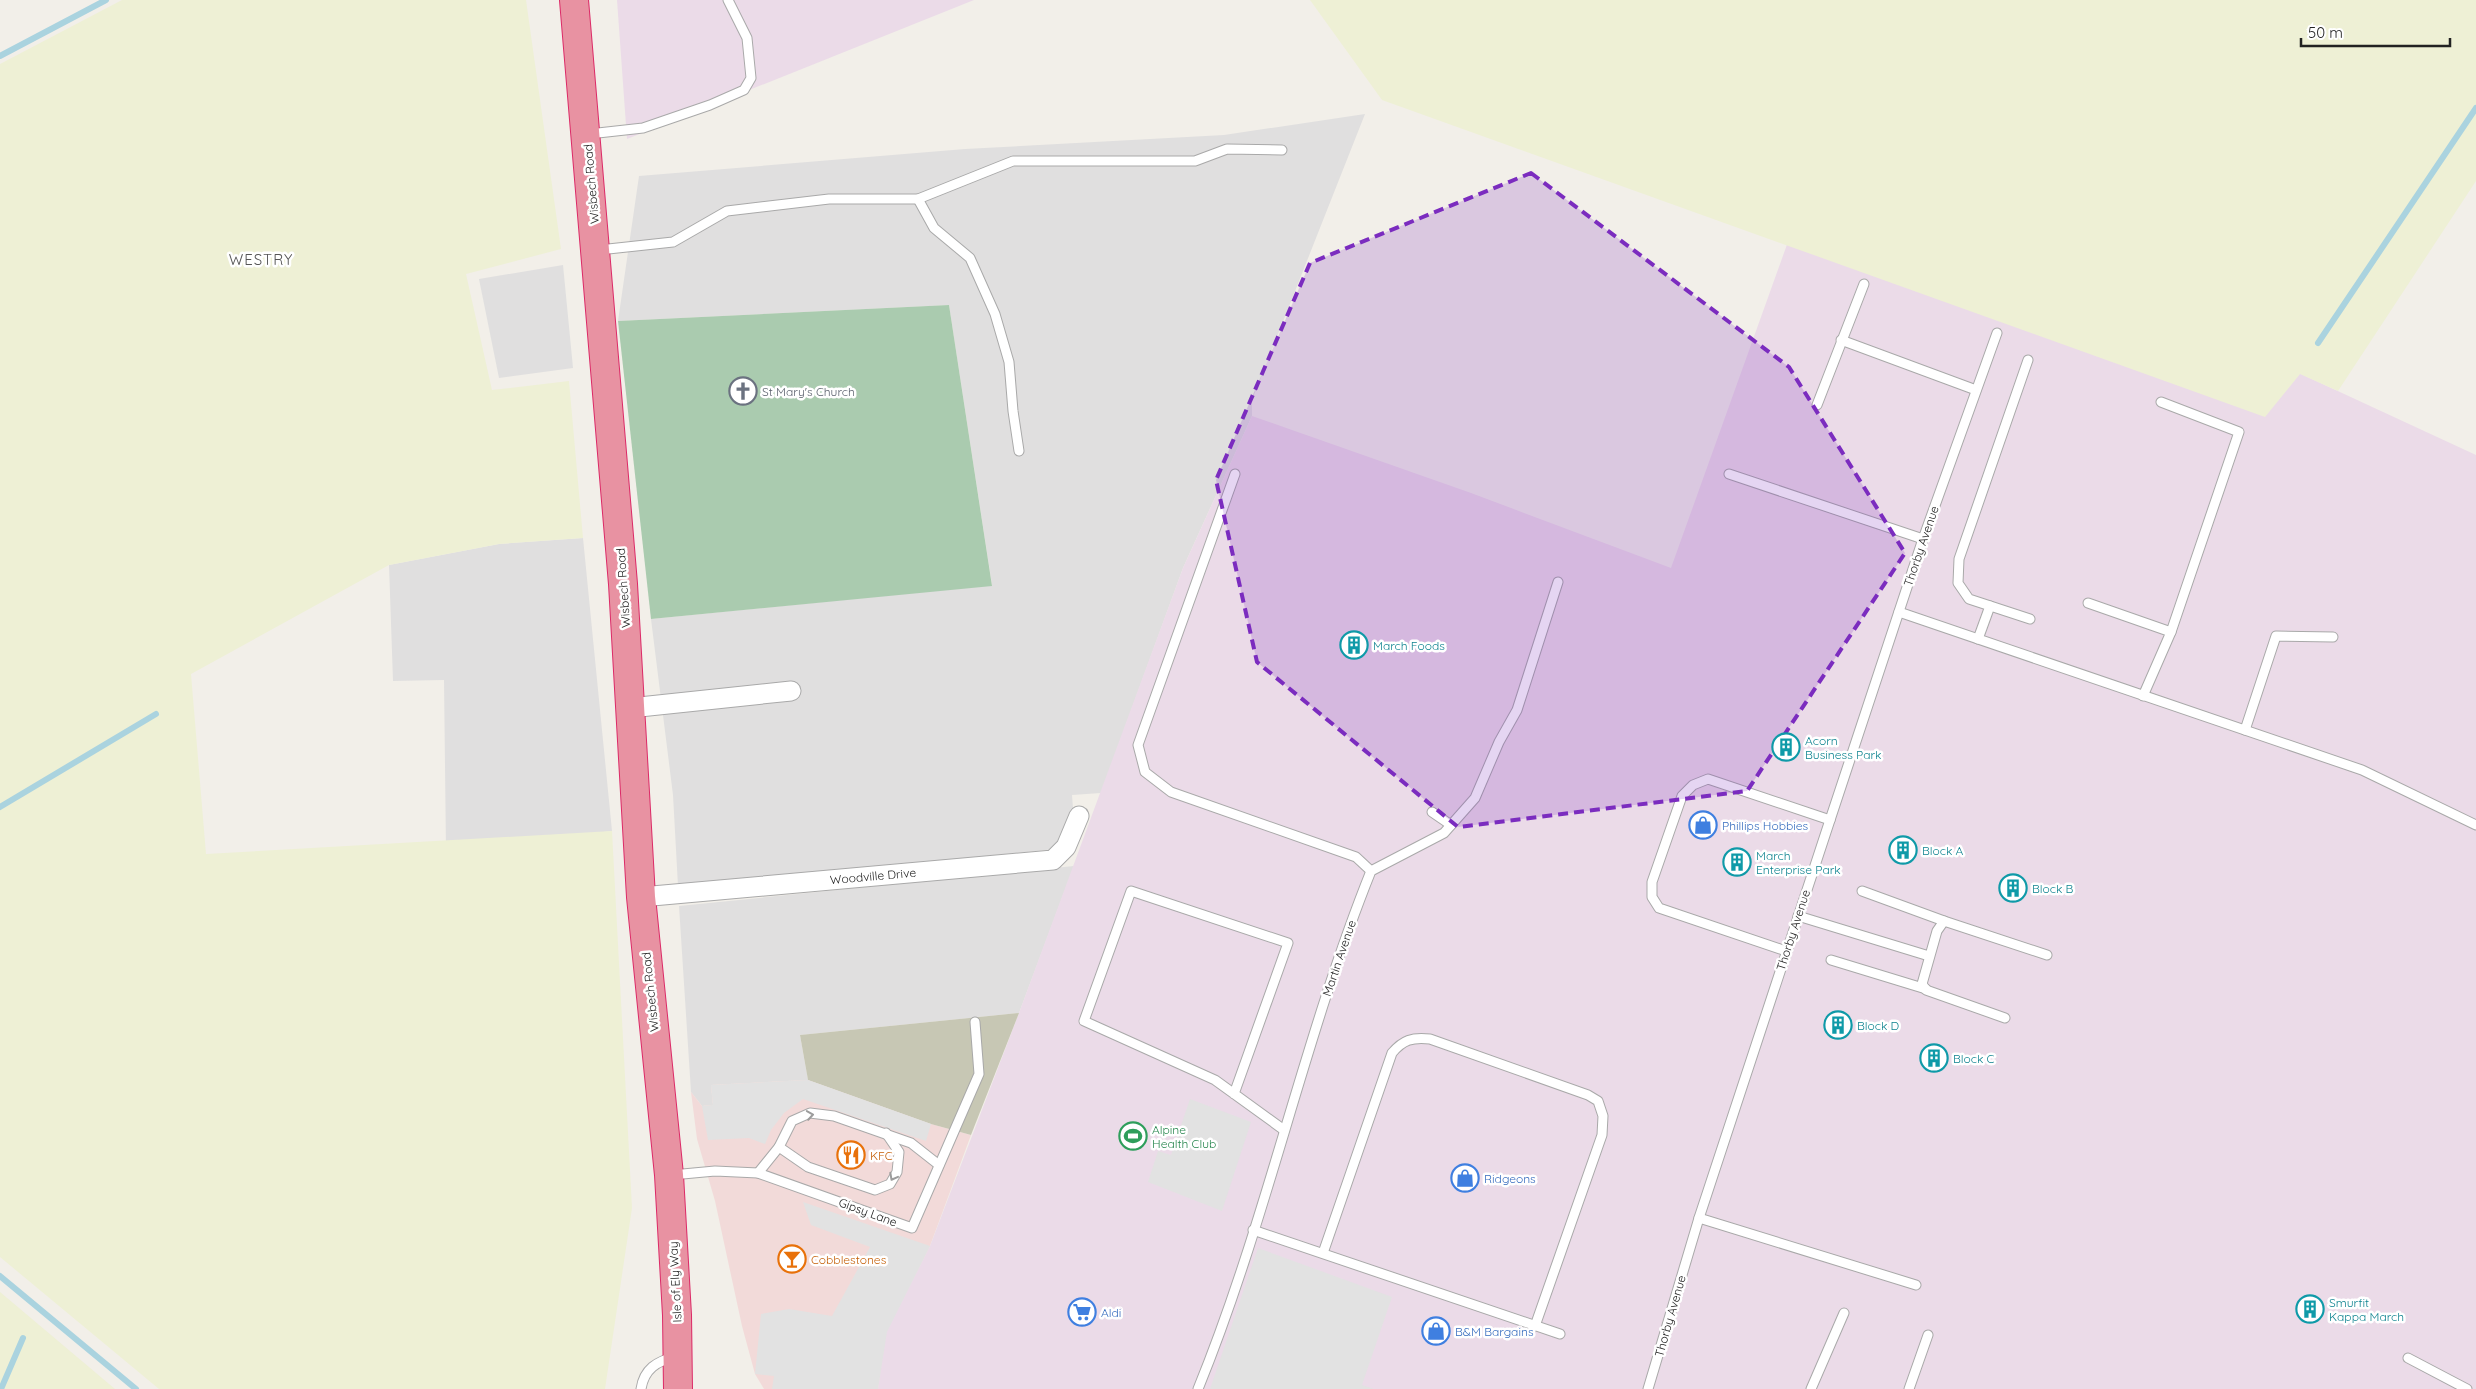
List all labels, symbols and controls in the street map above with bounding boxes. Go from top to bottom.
scale bar [2301,15,2450,47]
text: 50 m [2308,23,2343,42]
street label: Wisbech Road [580,144,602,224]
district label: WESTRY [229,250,293,269]
church icon: St Mary's Church [728,376,758,406]
place label: St Mary's Church [762,384,855,399]
street label: Thorby Avenue [1900,503,1942,588]
street label: Wisbech Road [613,548,633,628]
building icon: March Foods [1339,630,1369,660]
place label: March Foods [1373,638,1445,653]
building icon: Acorn Business Park [1771,732,1801,762]
place label: Acorn Business Park [1805,733,1882,762]
shop icon: Phillips Hobbies [1688,810,1718,840]
place label: Phillips Hobbies [1722,818,1809,833]
building icon: Block A [1888,835,1918,865]
place label: Block A [1922,843,1964,858]
building icon: March Enterprise Park [1722,847,1752,877]
place label: March Enterprise Park [1756,848,1841,877]
street label: Woodville Drive [829,865,917,887]
building icon: Block B [1998,873,2028,903]
place label: Block B [2032,881,2074,896]
street label: Thorby Avenue [1773,887,1813,972]
street label: Martin Avenue [1319,918,1359,998]
street label: Wisbech Road [638,951,662,1033]
building icon: Block D [1823,1010,1853,1040]
place label: Block D [1857,1018,1900,1033]
building icon: Block C [1919,1043,1949,1073]
place label: Block C [1953,1051,1995,1066]
one-way arrow [806,1110,814,1121]
sports icon: Alpine Health Club [1118,1121,1148,1151]
place label: Alpine Health Club [1152,1122,1216,1151]
restaurant icon: KFC [836,1140,866,1170]
place label: KFC [870,1148,893,1163]
shop icon: Ridgeons [1450,1163,1480,1193]
one-way arrow [889,1171,899,1180]
place label: Ridgeons [1484,1171,1536,1186]
street label: Gipsy Lane [837,1194,900,1230]
street label: Isle of Ely Way [665,1241,685,1323]
bar icon: Cobblestones [777,1244,807,1274]
place label: Cobblestones [811,1252,887,1267]
street label: Thorby Avenue [1651,1273,1689,1359]
building icon: Smurfit Kappa March [2295,1294,2325,1324]
place label: Smurfit Kappa March [2329,1295,2404,1324]
supermarket icon: Aldi [1067,1297,1097,1327]
place label: Aldi [1101,1305,1121,1320]
shop icon: B&M Bargains [1421,1316,1451,1346]
place label: B&M Bargains [1455,1324,1534,1339]

